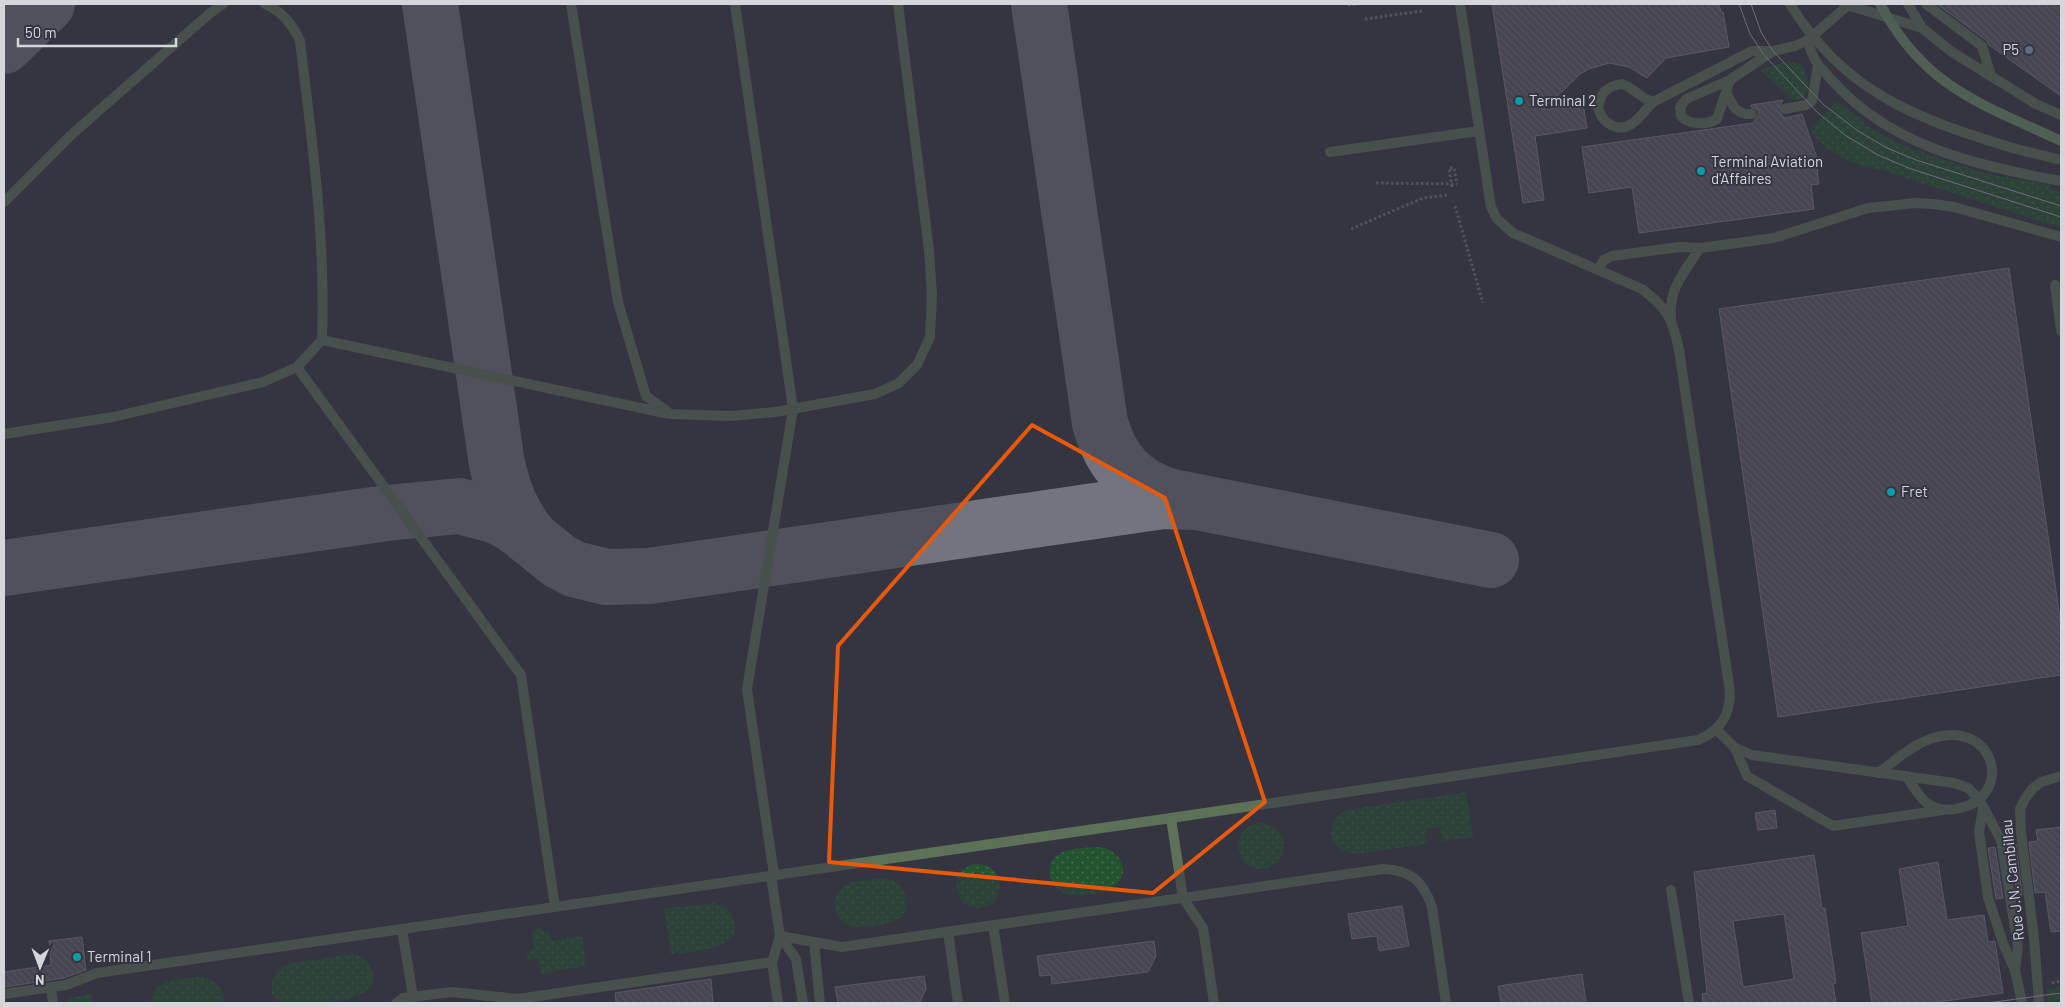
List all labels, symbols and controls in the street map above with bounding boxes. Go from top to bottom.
scale bar [18,15,175,47]
text: 50 m [25,23,57,41]
place label: P5 [2002,40,2019,58]
marker: P5 [2023,44,2035,56]
place label: Terminal 2 [1529,91,1596,109]
marker: Terminal 2 [1513,95,1525,107]
place label: Terminal Aviation d'Affaires [1711,152,1823,187]
marker: Terminal Aviation d'Affaires [1695,165,1707,177]
place label: Fret [1901,482,1928,500]
marker: Fret [1885,486,1897,498]
street label: Rue J.N. Cambillau [1997,819,2027,942]
north arrow [15,942,65,992]
place label: Terminal 1 [87,947,152,965]
marker: Terminal 1 [71,951,83,963]
text: N [35,972,45,989]

